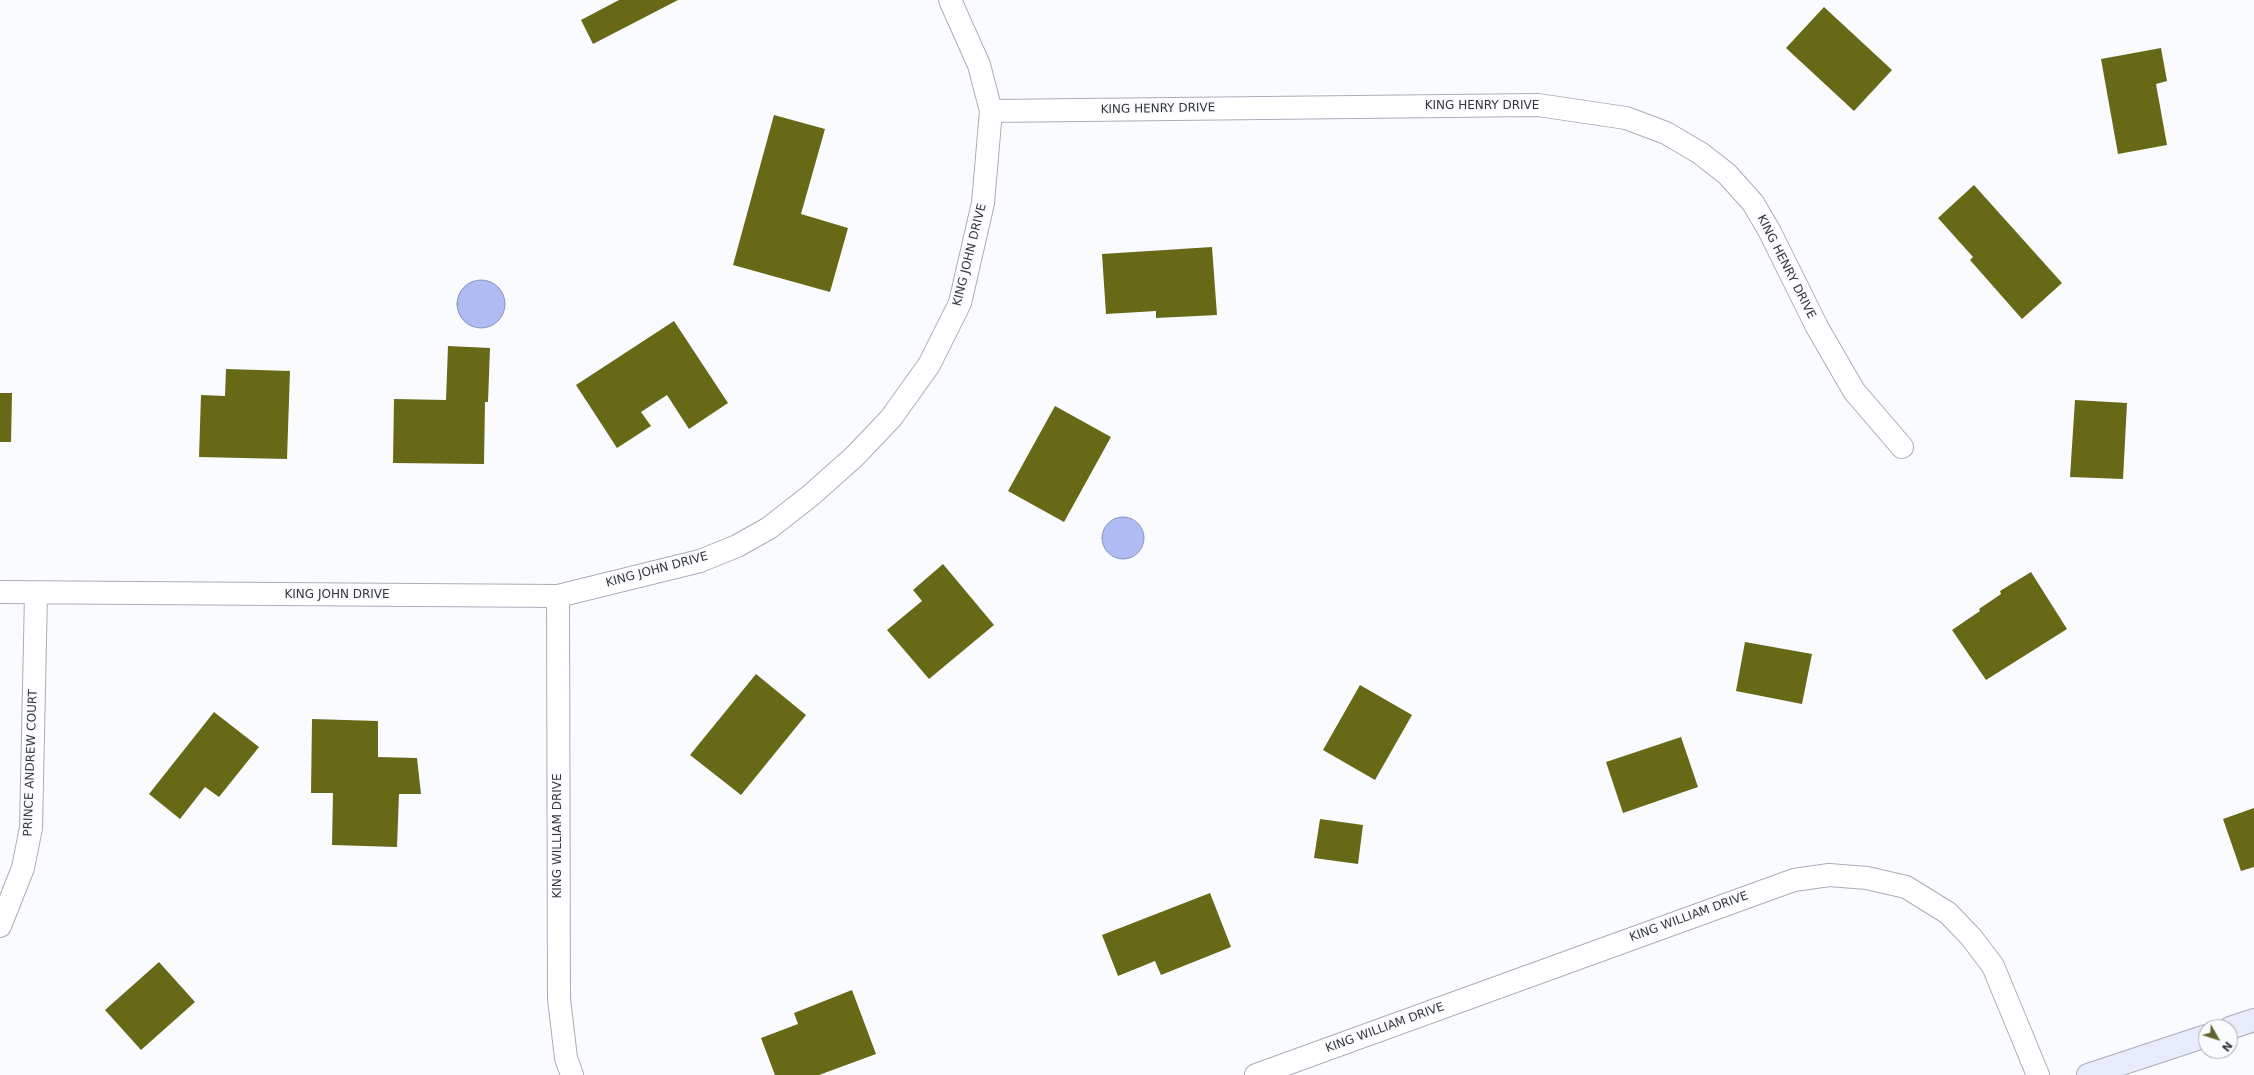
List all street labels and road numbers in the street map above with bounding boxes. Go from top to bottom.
street label: KING HENRY DRIVE [1425,99,1539,113]
street label: KING HENRY DRIVE [1101,101,1215,117]
street label: KING JOHN DRIVE [950,202,990,308]
street label: KING HENRY DRIVE [1754,213,1818,321]
street label: KING JOHN DRIVE [604,549,710,591]
street label: KING JOHN DRIVE [284,588,390,602]
street label: PRINCE ANDREW COURT [21,689,41,837]
street label: KING WILLIAM DRIVE [551,773,565,899]
street label: KING WILLIAM DRIVE [1628,889,1750,945]
street label: KING WILLIAM DRIVE [1324,1000,1446,1056]

